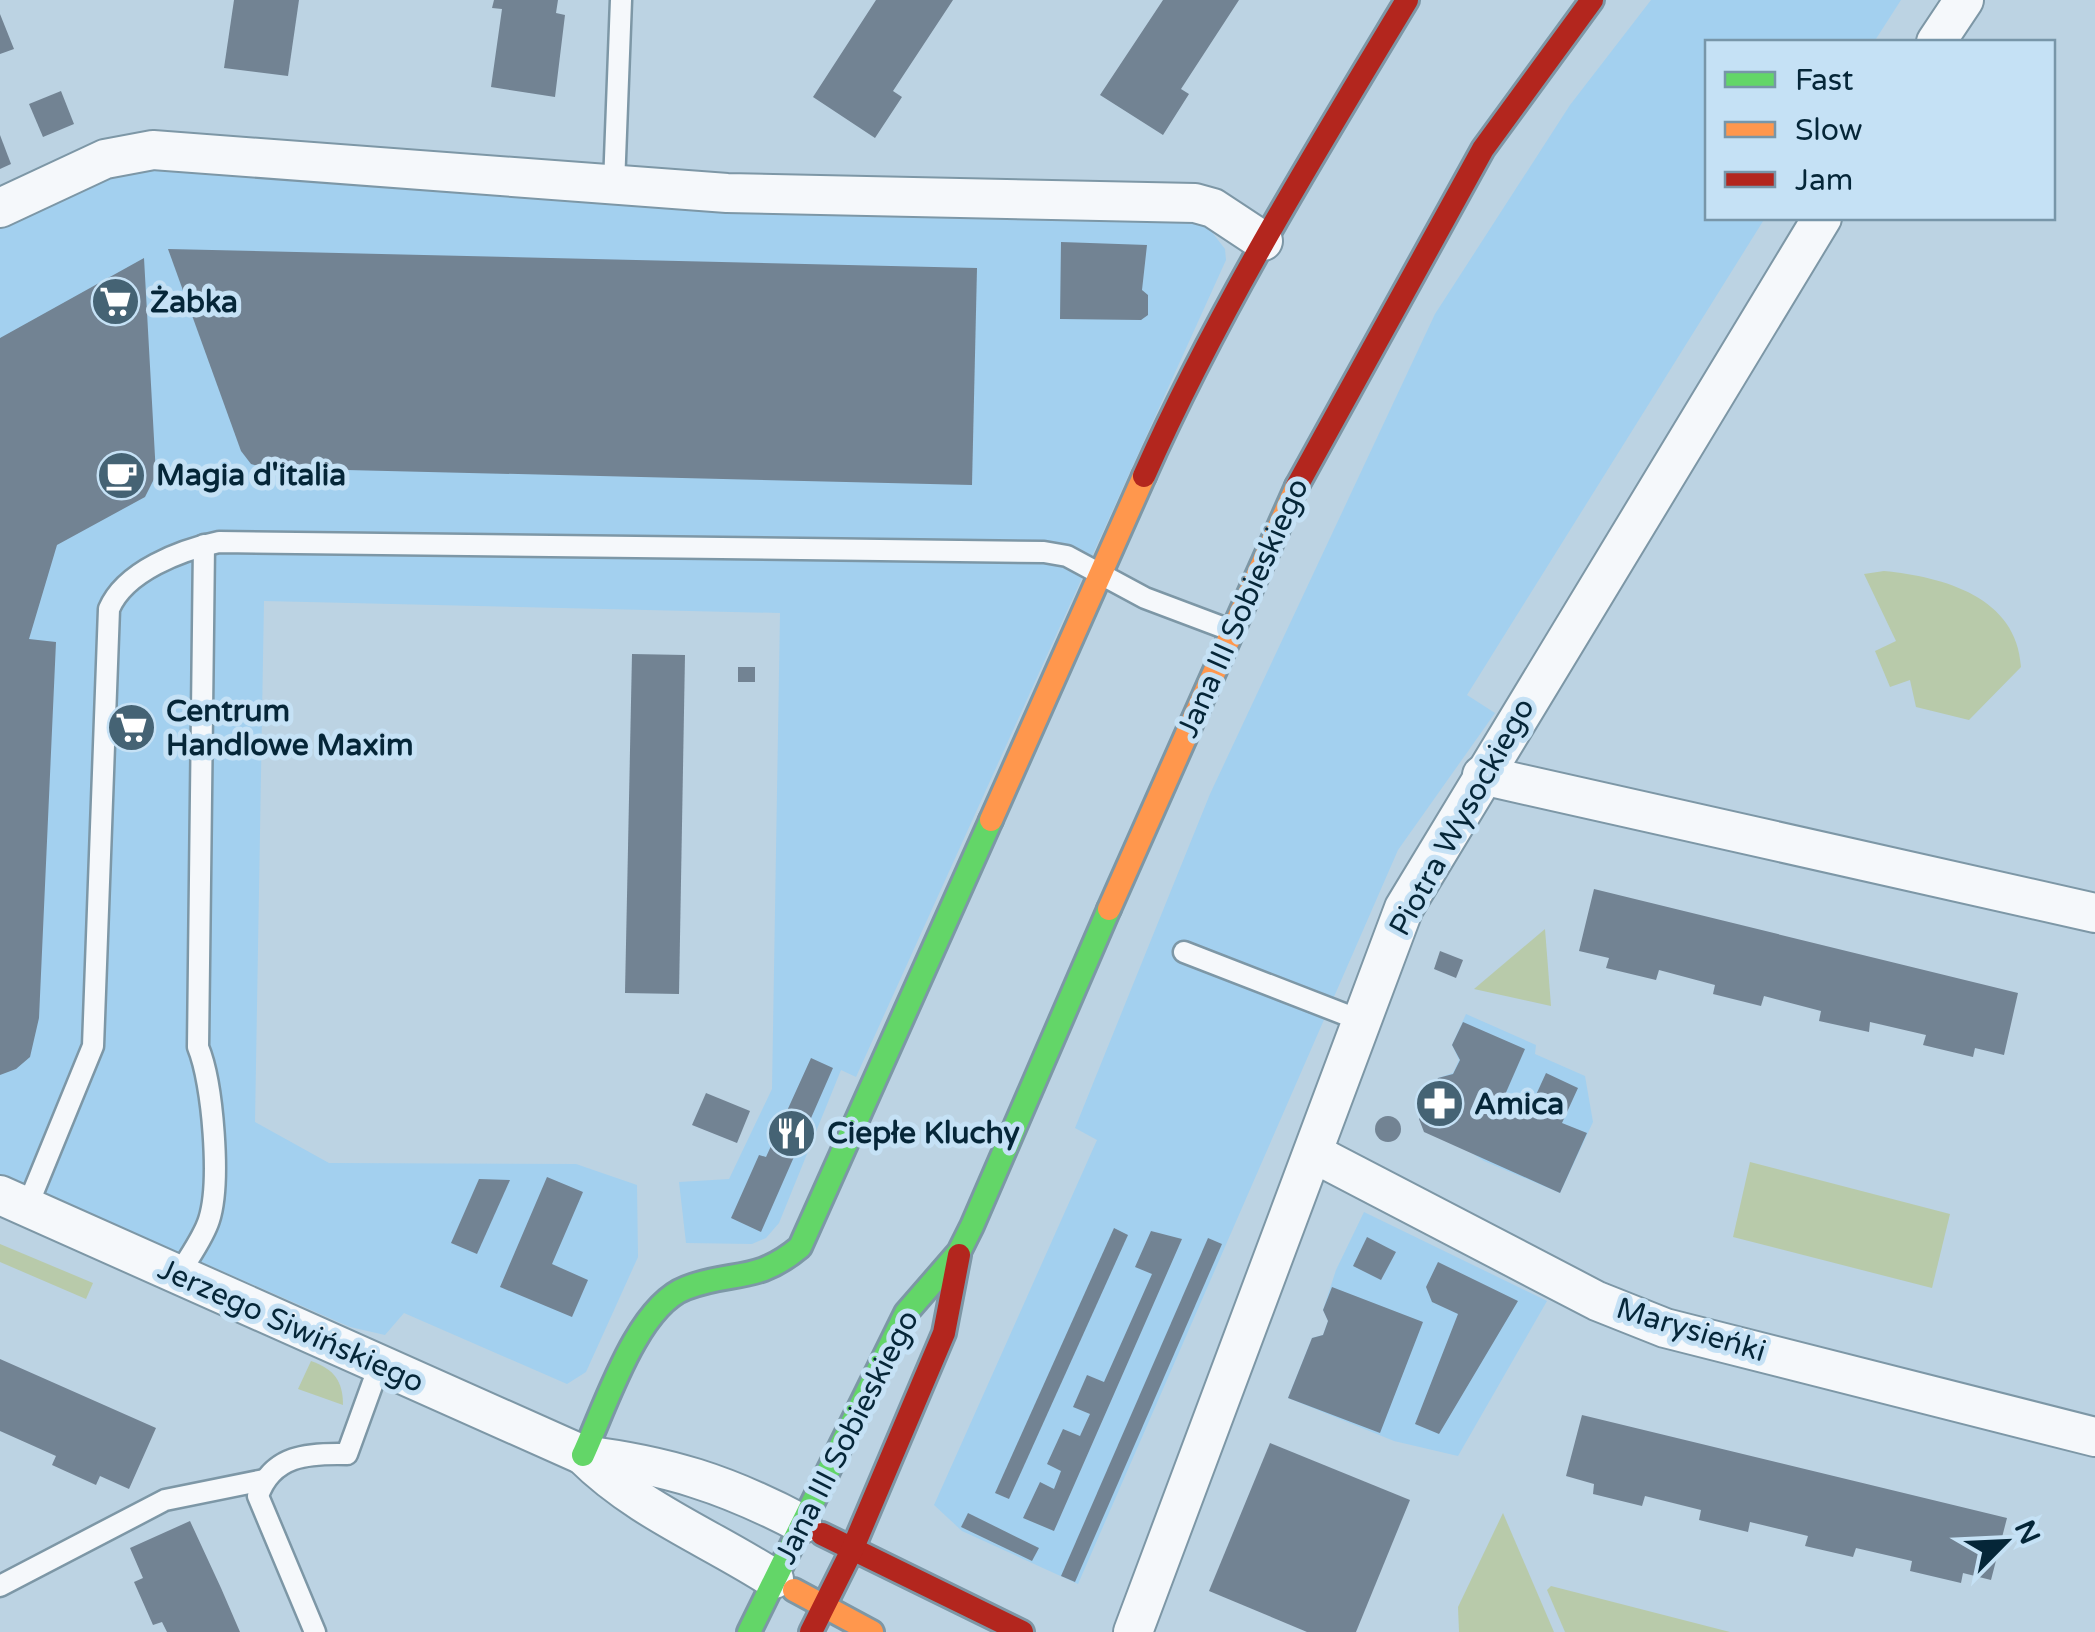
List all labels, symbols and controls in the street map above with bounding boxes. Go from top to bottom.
legend [1705,40,2055,220]
text: Fast [1795,62,1854,99]
text: Slow [1795,112,1863,149]
text: Jam [1795,162,1853,199]
supermarket icon: Żabka [89,276,141,328]
place label: Żabka [150,284,238,321]
cafe icon: Magia d'italia [95,449,147,501]
place label: Magia d'italia [156,457,346,494]
street label: Jana III Sobieskiego [1169,473,1317,743]
street label: Piotra Wysockiego [1381,692,1543,942]
place label: Centrum Handlowe Maxim [166,693,414,764]
supermarket icon: Centrum Handlowe Maxim [105,702,157,754]
pharmacy icon: Amica [1413,1078,1465,1130]
place label: Amica [1474,1086,1564,1123]
restaurant icon: Ciepłe Kluchy [766,1107,818,1159]
place label: Ciepłe Kluchy [827,1115,1020,1152]
street label: Jerzego Siwińskiego [152,1251,430,1401]
street label: Marysieńki [1612,1290,1770,1370]
street label: Jana III Sobieskiego [767,1304,927,1570]
north arrow [1955,1492,2055,1592]
text: N [2007,1515,2047,1549]

